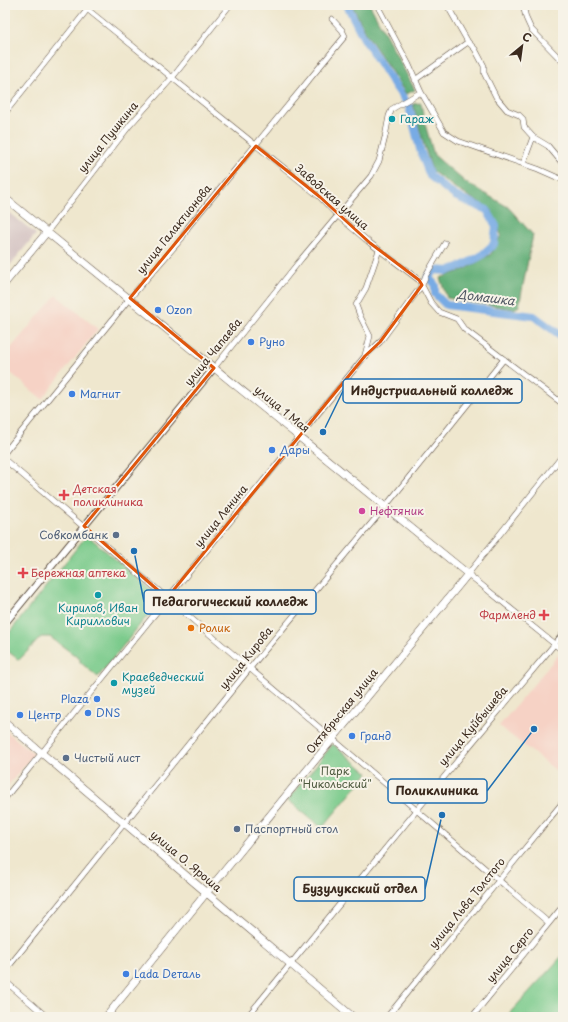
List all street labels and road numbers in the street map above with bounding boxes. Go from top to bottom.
street label: улица Пушкина [74,97,142,176]
street label: Заводская улица [292,160,373,234]
street label: улица Галактионова [132,180,215,277]
street label: улица Чапаева [180,314,245,389]
street label: улица 1 Мая [251,381,314,436]
street label: улица Ленина [190,481,251,551]
street label: улица Кирова [215,622,276,693]
street label: Октябрьская улица [302,664,382,757]
street label: улица Куйбышева [434,682,511,769]
street label: улица О. Яроша [147,826,226,896]
street label: улица Льва Толстого [425,853,509,952]
street label: улица Серго [482,923,537,986]

